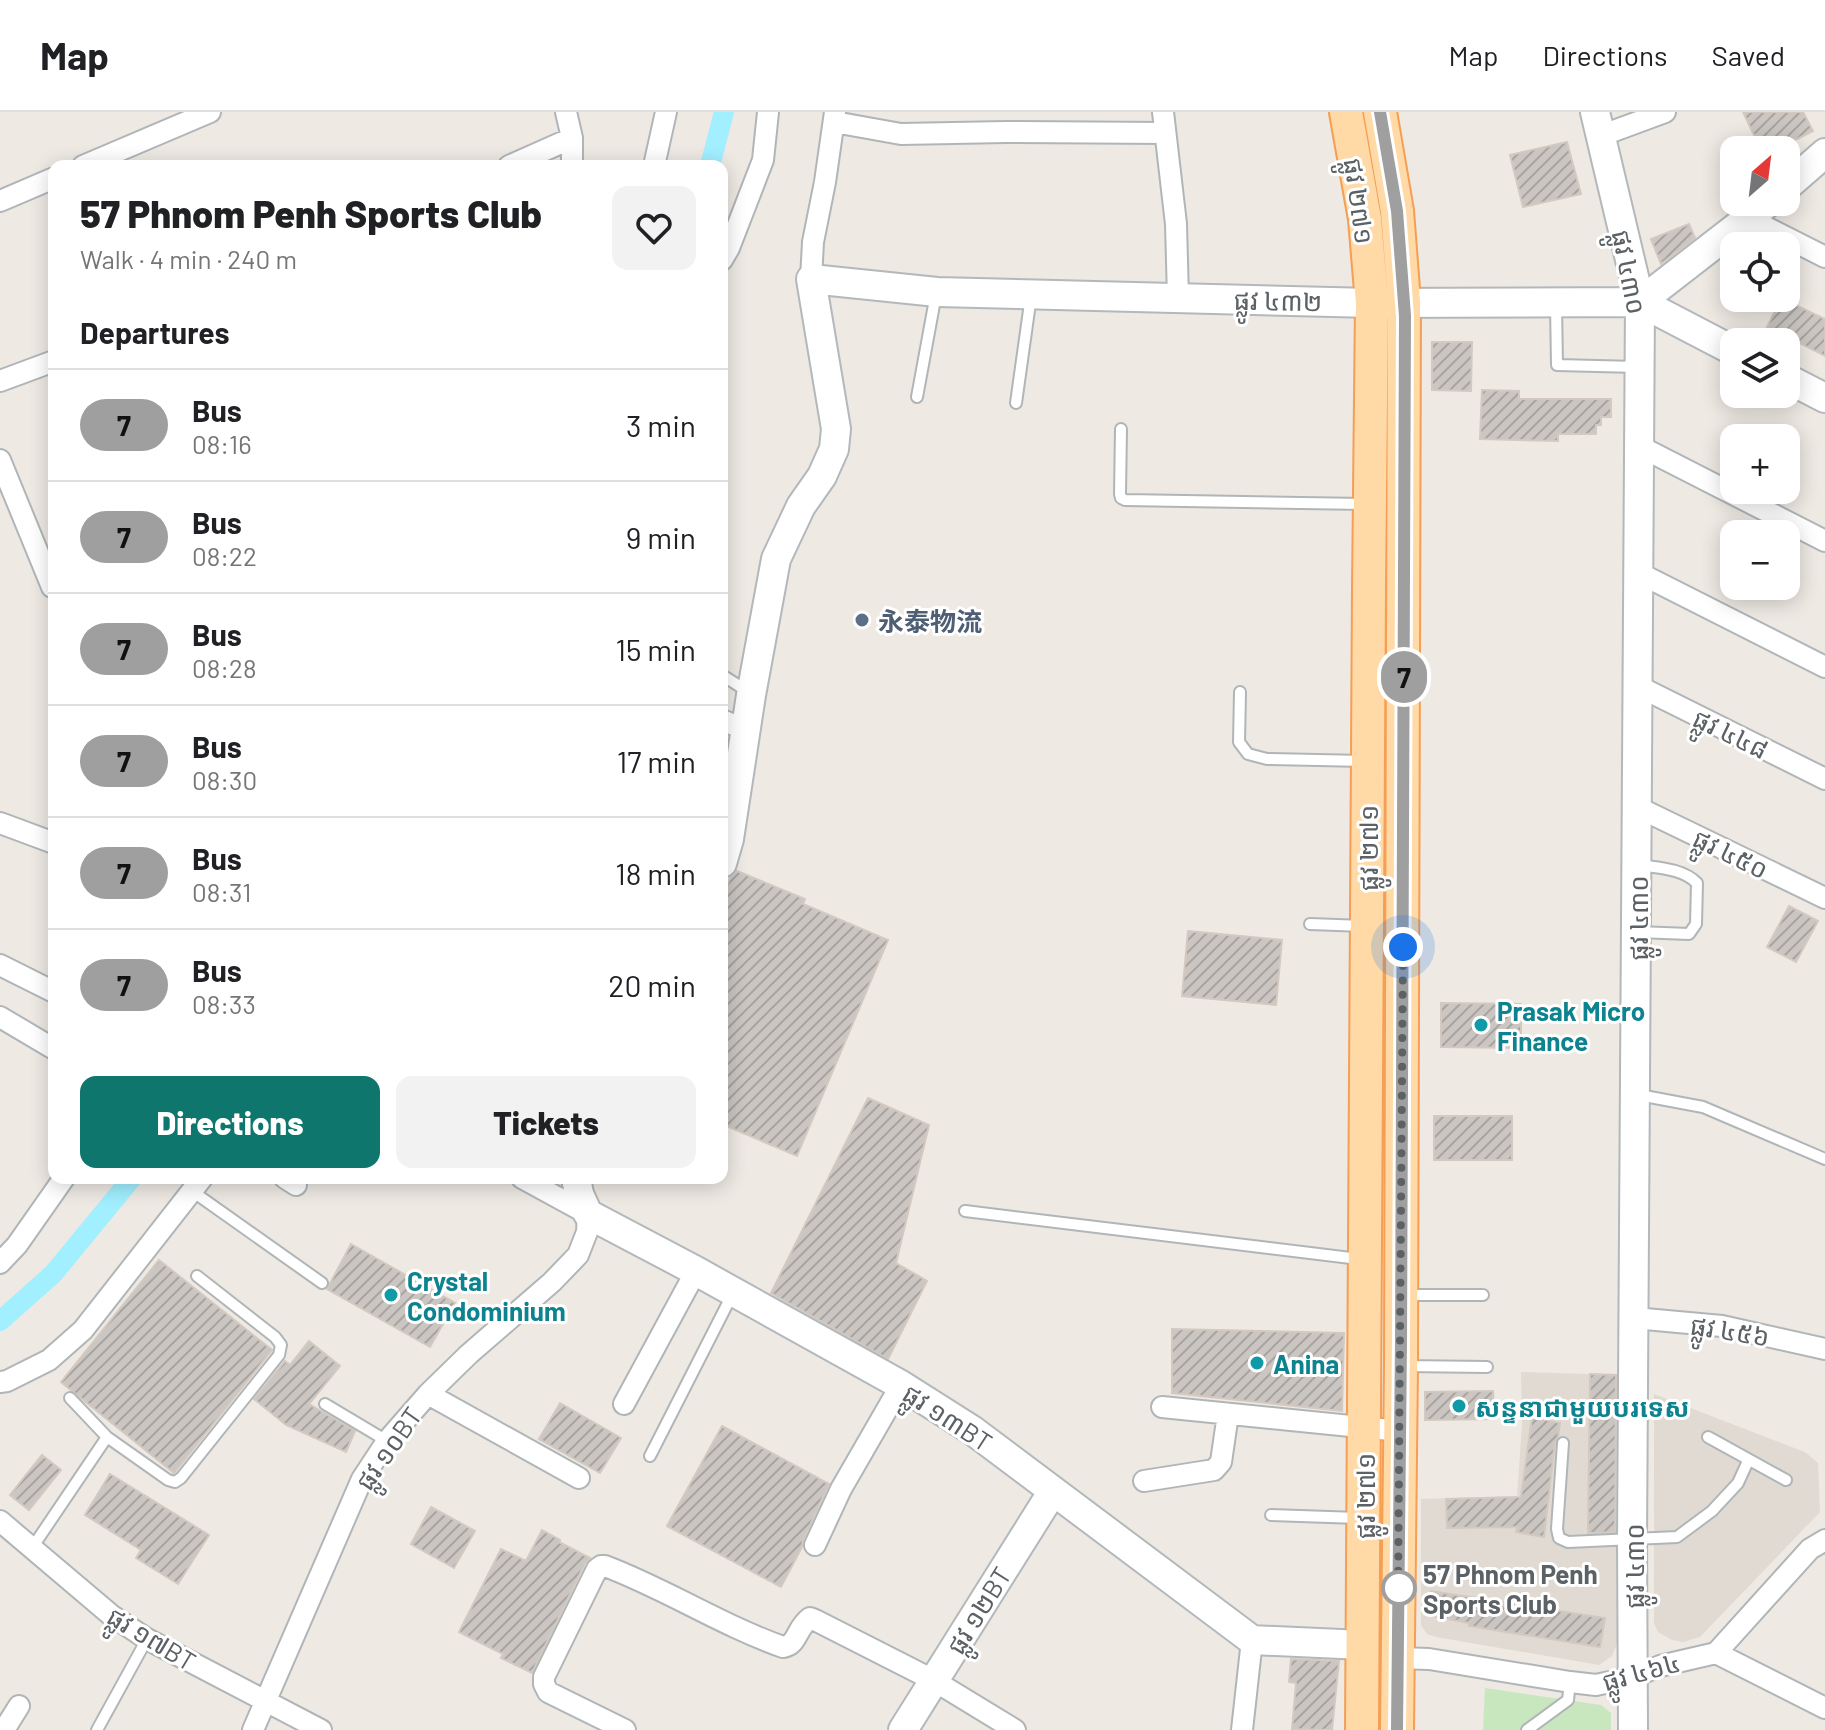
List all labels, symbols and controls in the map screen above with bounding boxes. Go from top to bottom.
text: Map [40,32,109,78]
text: Map [1449,38,1498,72]
text: Directions [1542,38,1668,72]
text: Saved [1712,38,1785,72]
north arrow [1720,136,1800,216]
map controls [1720,136,1800,600]
street label: ផ្លូវ ២៧១ [1329,156,1381,247]
button: heart [612,186,696,270]
text: 57 Phnom Penh Sports Club [80,190,542,236]
street label: ផ្លូវ ៤៣០ [1597,227,1653,319]
button: locate [1720,232,1800,312]
text: Walk · 4 min · 240 m [80,243,297,274]
street label: ផ្លូវ ៤៣២ [1233,284,1323,326]
text: Departures [80,314,230,350]
button: layers [1720,328,1800,408]
text: Bus [192,392,242,428]
text: 3 min [626,407,696,443]
text: 7 [117,408,131,442]
button: + [1720,424,1800,504]
text: 08:16 [192,428,252,459]
text: Bus [192,504,242,540]
text: 9 min [626,519,696,555]
text: 7 [117,520,131,554]
button: − [1720,520,1800,600]
text: 08:22 [192,540,257,571]
place label: 永泰物流 [878,605,982,636]
marker: 永泰物流 [853,611,871,629]
text: Bus [192,616,242,652]
text: 15 min [615,631,696,667]
text: 7 [117,632,131,666]
line badge: 7 [1378,651,1430,703]
text: 08:28 [192,652,257,683]
text: 7 [1397,660,1411,694]
street label: ផ្លូវ ៤៤៨ [1684,702,1774,773]
text: Bus [192,728,242,764]
text: 17 min [617,743,696,779]
text: 7 [117,744,131,778]
text: 08:30 [192,764,257,795]
street label: ផ្លូវ ២៧១ [1352,805,1392,891]
street label: ផ្លូវ ៤៥០ [1684,822,1774,893]
text: Bus [192,840,242,876]
text: 18 min [615,855,696,891]
text: 7 [117,856,131,890]
street label: ផ្លូវ ៤៣០ [1622,875,1662,961]
text: 08:31 [192,876,251,907]
your location [1383,927,1423,967]
text: Bus [192,952,242,988]
text: 20 min [608,967,696,1003]
text: 7 [117,968,131,1002]
text: 08:33 [192,988,256,1019]
place label: Prasak Micro Finance [1497,995,1645,1056]
marker: Prasak Micro Finance [1472,1016,1490,1034]
button: Directions [80,1076,380,1168]
button: Tickets [396,1076,696,1168]
place label: Crystal Condominium [407,1265,566,1326]
marker: Crystal Condominium [382,1286,400,1304]
street label: ផ្លូវ ៤៥៦ [1687,1308,1772,1361]
place label: Anina [1273,1348,1339,1379]
marker: Anina [1248,1354,1266,1372]
street label: ផ្លូវ ១៣BT [892,1377,998,1465]
place label: សន្ទនាជាមួយបរទេស [1475,1391,1690,1424]
marker: សន្ទនាជាមួយបរទេស [1450,1397,1468,1415]
street label: ផ្លូវ ១០BT [348,1401,436,1501]
street label: ផ្លូវ ២៧១ [1349,1453,1389,1539]
street label: ផ្លូវ ៤៣០ [1618,1523,1658,1609]
place label: 57 Phnom Penh Sports Club [1423,1558,1598,1619]
street label: ផ្លូវ ១២BT [939,1561,1025,1665]
marker: 57 Phnom Penh Sports Club [1382,1571,1416,1605]
street label: ផ្លូវ ១៧BT [97,1600,202,1685]
street label: ផ្លូវ ៤៦៤ [1598,1646,1686,1706]

